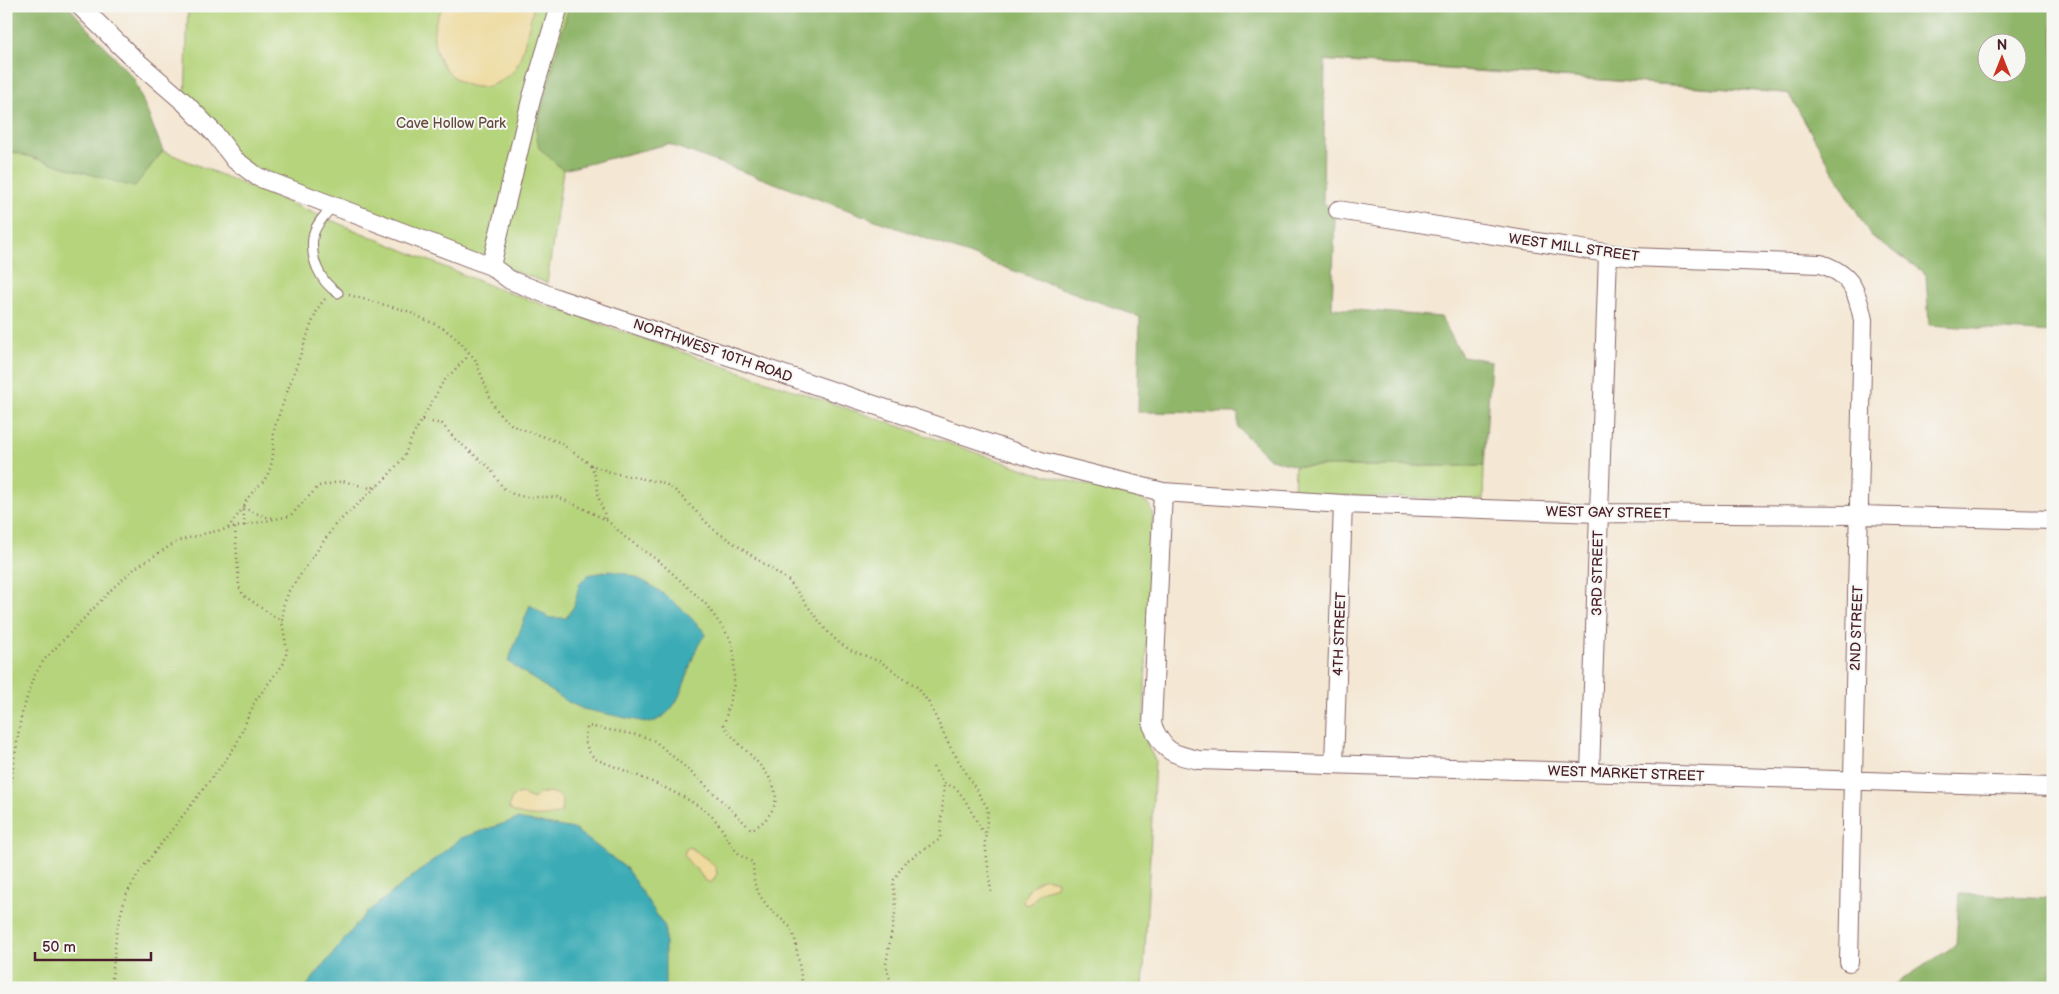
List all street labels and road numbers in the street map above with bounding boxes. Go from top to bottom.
street label: WEST MILL STREET [1507,230,1641,265]
street label: NORTHWEST 10TH ROAD [631,315,795,386]
street label: WEST GAY STREET [1545,503,1671,522]
street label: 3RD STREET [1588,529,1607,616]
street label: 2ND STREET [1847,584,1867,671]
street label: 4TH STREET [1330,591,1349,676]
street label: WEST MARKET STREET [1547,762,1705,785]

